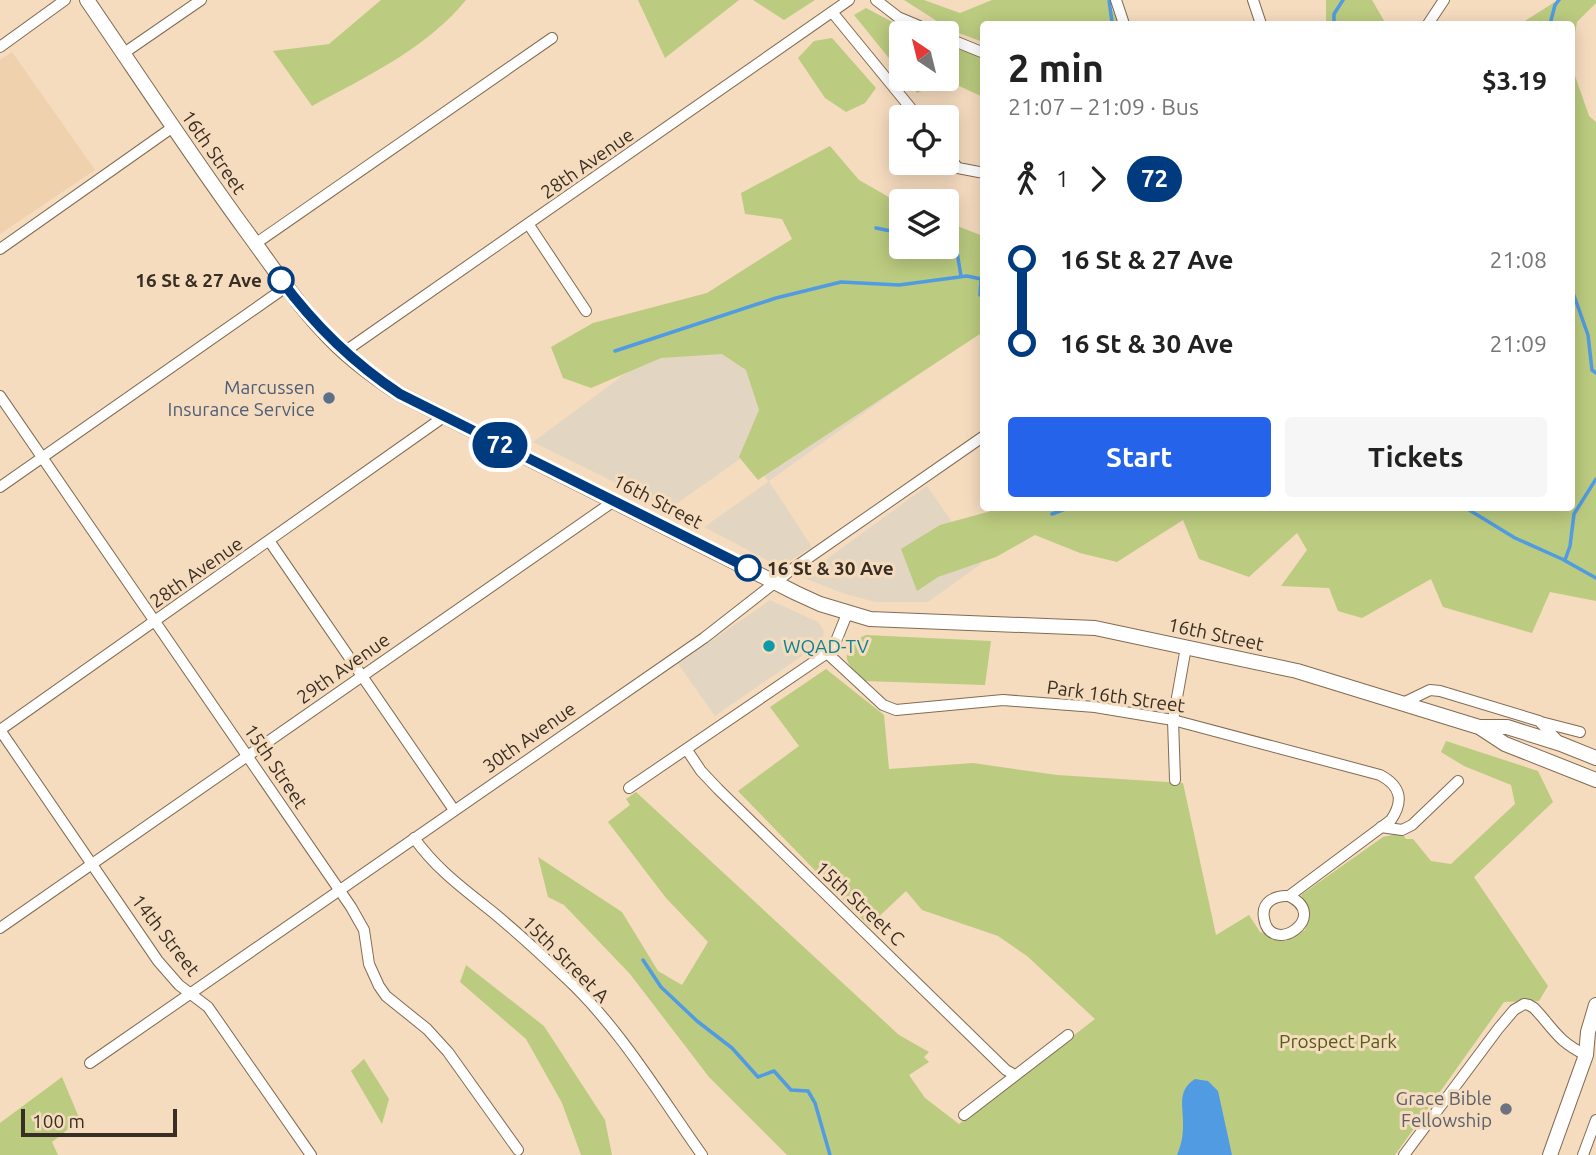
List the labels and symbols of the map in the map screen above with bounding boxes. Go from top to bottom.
north arrow [889,21,959,91]
street label: 16th Street [177,106,251,199]
street label: 28th Avenue [536,123,638,203]
marker: 16 St & 27 Ave [268,267,294,293]
place label: 16 St & 27 Ave [135,269,262,291]
place label: Marcussen Insurance Service [168,376,315,420]
marker: Marcussen Insurance Service [321,390,337,406]
line badge: 72 [468,422,532,468]
street label: 16th Street [610,469,707,533]
street label: 28th Avenue [145,532,247,612]
marker: 16 St & 30 Ave [735,555,761,581]
place label: 16 St & 30 Ave [767,557,894,579]
street label: 16th Street [1166,613,1266,655]
street label: 29th Avenue [292,628,394,708]
place label: WQAD-TV [783,635,869,657]
marker: WQAD-TV [761,638,777,654]
street label: Park 16th Street [1046,675,1187,717]
street label: 30th Avenue [478,697,580,777]
street label: 15th Street [240,720,313,813]
street label: 15th Street C [811,856,909,950]
street label: 14th Street [127,890,205,980]
street label: 15th Street A [518,911,614,1007]
park label: Prospect Park [1279,1030,1397,1052]
place label: Grace Bible Fellowship [1396,1087,1492,1131]
marker: Grace Bible Fellowship [1498,1101,1514,1117]
scale bar [21,1106,177,1138]

